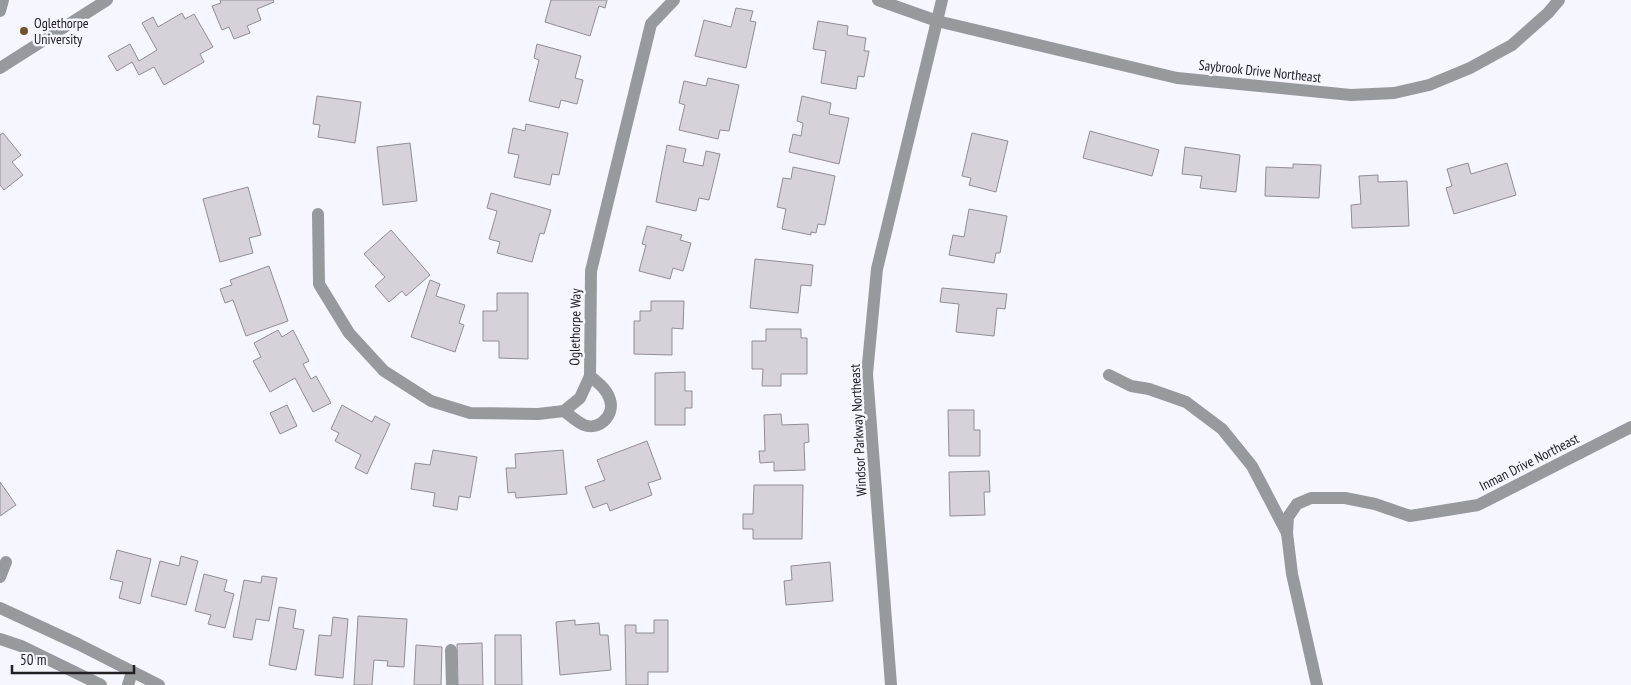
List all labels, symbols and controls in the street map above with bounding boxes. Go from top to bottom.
place label: Oglethorpe University [34,14,89,48]
marker: Oglethorpe University [18,25,30,37]
street label: Saybrook Drive Northeast [1198,56,1322,86]
street label: Oglethorpe Way [565,288,585,366]
street label: Windsor Parkway Northeast [846,363,870,497]
street label: Inman Drive Northeast [1476,429,1582,495]
scale bar [12,642,135,674]
text: 50 m [20,650,46,669]

